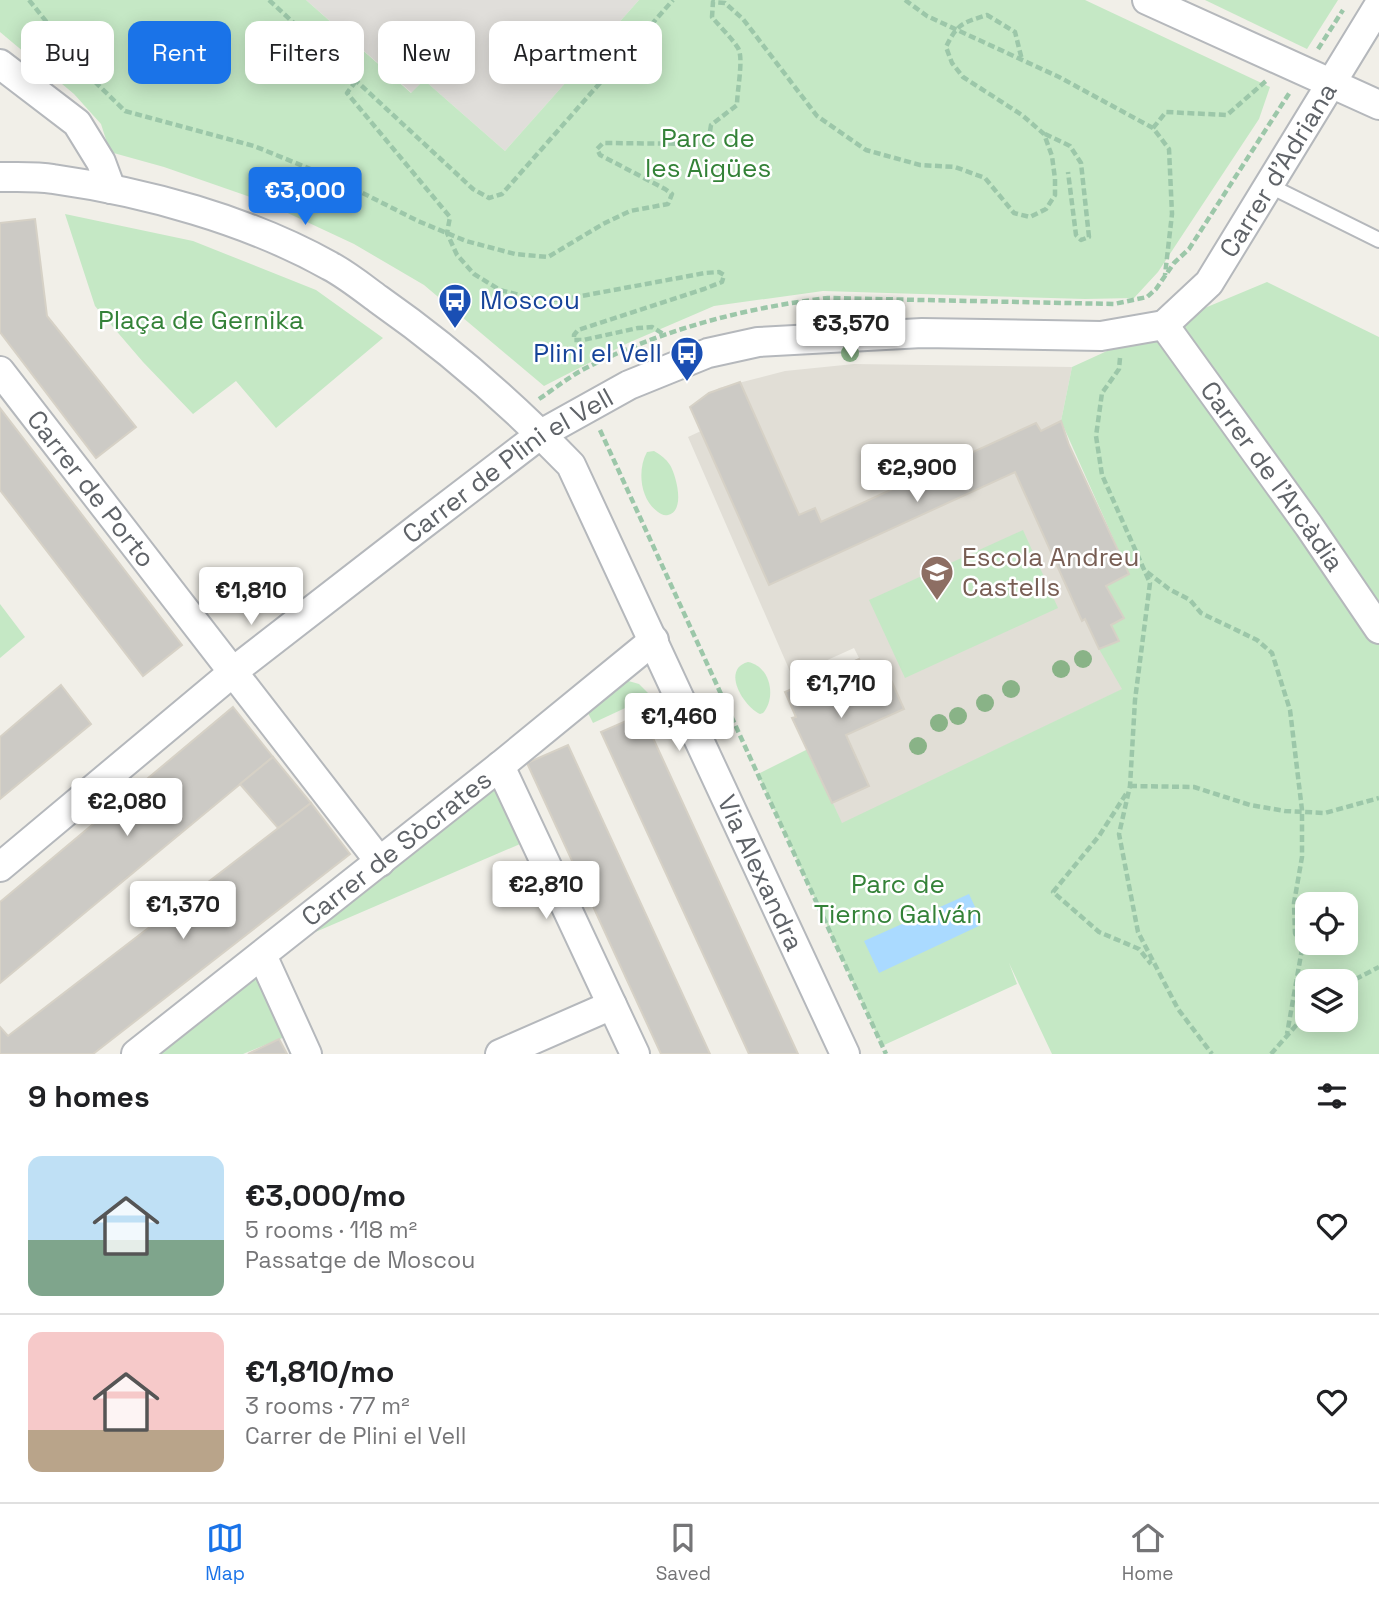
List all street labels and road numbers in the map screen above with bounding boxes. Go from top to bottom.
street label: Carrer d'Adriana [1212,76,1345,264]
street label: Carrer de l'Arcàdia [1193,374,1352,578]
street label: Carrer de Plini el Vell [395,380,619,551]
street label: Carrer de Porto [20,403,163,574]
street label: Carrer de Sòcrates [294,762,498,934]
street label: Via Alexandra [710,789,812,956]

